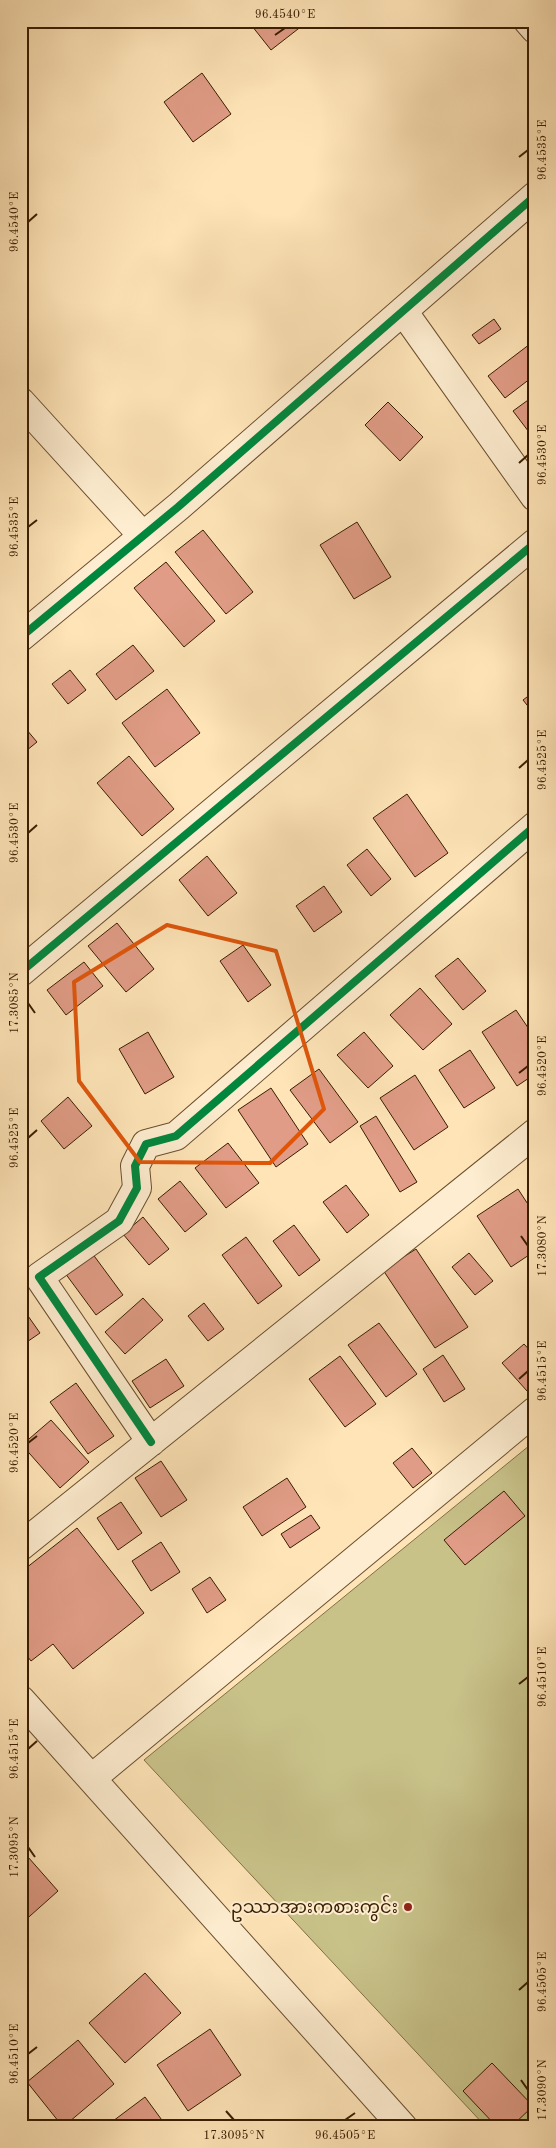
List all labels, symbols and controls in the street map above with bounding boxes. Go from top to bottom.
text: 96.4540°E [255,8,315,21]
text: 96.4535°E [536,120,549,180]
text: 96.4540°E [8,192,21,252]
text: 96.4530°E [536,425,549,485]
text: 96.4535°E [8,497,21,557]
text: 96.4525°E [536,730,549,790]
text: 96.4530°E [8,803,21,863]
text: 17.3085°N [8,972,21,1034]
text: 96.4520°E [536,1036,549,1096]
text: 96.4525°E [8,1108,21,1168]
text: 17.3080°N [537,1215,549,1277]
text: 96.4515°E [536,1341,549,1401]
text: 96.4520°E [8,1413,21,1473]
text: 96.4510°E [536,1647,549,1707]
text: 96.4515°E [8,1719,21,1779]
text: 17.3095°N [8,1816,21,1878]
place label: ဥဿာ‌အားကစားကွင်း [231,1894,398,1922]
marker: ဥဿာ‌အားကစားကွင်း [402,1901,414,1913]
text: 96.4505°E [536,1952,549,2012]
text: 96.4510°E [8,2024,21,2084]
text: 17.3090°N [537,2059,549,2121]
text: 17.3095°N [203,2129,265,2142]
text: 96.4505°E [315,2129,375,2142]

